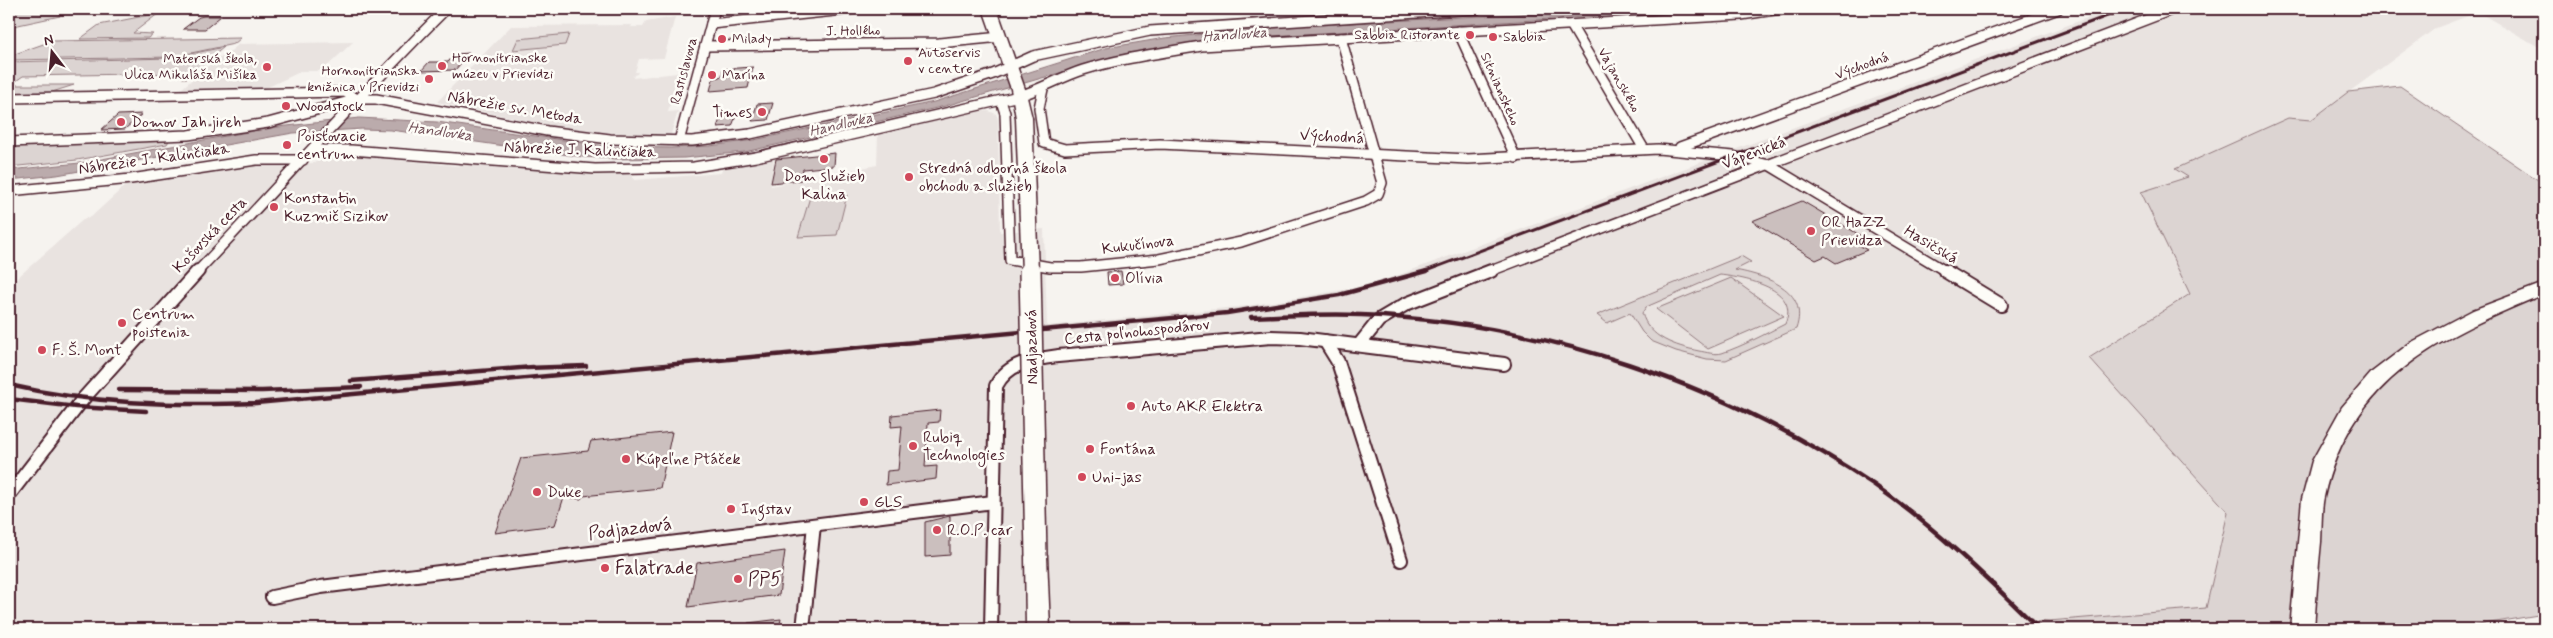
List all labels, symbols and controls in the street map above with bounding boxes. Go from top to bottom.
street label: J. Hollého [826,22,880,40]
water label: Handlovka [1202,23,1268,47]
place label: Sabbia Ristorante [1354,26,1460,44]
north arrow [28,28,78,78]
place label: Sabbia [1503,28,1546,46]
marker: Sabbia Ristorante [1464,29,1476,41]
place label: Milady [732,30,772,48]
text: N [42,31,56,50]
marker: Sabbia [1487,31,1499,43]
marker: Milady [716,33,728,45]
street label: Rastislavova [666,36,702,106]
place label: Autoservis v centre [918,44,981,78]
street label: Vajanského [1593,45,1645,115]
street label: Východná [1832,48,1892,84]
place label: Hornonitrianske múzeu v Prievidzi [452,49,553,83]
place label: Materská škola, Ulica Mikuláša Mišíka [125,50,257,84]
street label: Sitnianskeho [1476,50,1524,128]
marker: Autoservis v centre [902,55,914,67]
marker: Hornonitrianske múzeu v Prievidzi [436,60,448,72]
marker: Materská škola, Ulica Mikuláša Mišíka [261,61,273,73]
place label: Hornonitrianska knižnica v Prievidzi [307,62,420,96]
place label: Marína [722,66,765,84]
marker: Marína [706,69,718,81]
marker: Hornonitrianska knižnica v Prievidzi [423,73,435,85]
street label: Nábrežie sv. Metoda [446,86,584,130]
place label: Woodstock [296,96,364,117]
marker: Woodstock [280,100,292,112]
place label: Times [712,102,752,123]
marker: Times [756,106,768,118]
water label: Handlovka [807,108,875,142]
place label: Domov Jah jireh [131,112,241,133]
marker: Domov Jah jireh [115,116,127,128]
water label: Handlovka [407,118,474,146]
street label: Východná [1299,125,1365,149]
place label: Poisťovacie centrum [297,126,368,165]
street label: Vápenická [1719,131,1789,175]
street label: Nábrežie J. Kalinčiaka [504,137,657,163]
street label: Nábrežie J. Kalinčiaka [77,138,231,180]
marker: Poisťovacie centrum [281,139,293,151]
marker: Dom služieb Kalina [818,153,830,165]
place label: Stredná odborná škola obchodu a služieb [919,158,1067,197]
place label: Dom služieb Kalina [783,166,865,205]
marker: Stredná odborná škola obchodu a služieb [903,171,915,183]
place label: Konstantin Kuzmič Sizikov [284,188,389,227]
street label: Košovská cesta [168,192,252,278]
marker: Konstantin Kuzmič Sizikov [268,201,280,213]
place label: OR HaZZ Prievidza [1821,212,1886,251]
street label: Hasičská [1900,221,1962,269]
marker: OR HaZZ Prievidza [1805,225,1817,237]
street label: Kukučínova [1101,230,1175,260]
place label: Olívia [1125,268,1163,289]
marker: Olívia [1109,272,1121,284]
place label: Centrum poistenia [132,304,195,343]
street label: Nadjazdová [1021,309,1043,385]
street label: Cesta poľnohospodárov [1063,314,1211,350]
marker: Centrum poistenia [116,317,128,329]
place label: F. Š. Mont [52,340,122,361]
marker: F. Š. Mont [36,344,48,356]
place label: Auto AKR Elektra [1141,396,1263,417]
marker: Auto AKR Elektra [1125,400,1137,412]
place label: Rubiq Technologies [923,427,1005,467]
place label: Fontána [1100,439,1156,460]
marker: Rubiq Technologies [907,440,919,452]
marker: Fontána [1084,443,1096,455]
place label: Kúpeľne Ptáček [636,449,741,470]
marker: Kúpeľne Ptáček [620,453,632,465]
place label: Uni-jas [1092,467,1142,488]
marker: Uni-jas [1076,471,1088,483]
place label: Duke [547,482,581,503]
marker: Duke [531,486,543,498]
place label: GLS [874,492,902,513]
marker: GLS [858,496,870,508]
place label: Ingstav [741,499,792,521]
marker: Ingstav [725,503,737,515]
street label: Podjazdová [587,511,673,548]
place label: R.O.P. car [947,520,1013,541]
marker: R.O.P. car [931,524,943,536]
place label: Falatrade [615,556,694,581]
marker: Falatrade [599,562,611,574]
place label: PP5 [748,567,782,592]
marker: PP5 [732,573,744,585]

